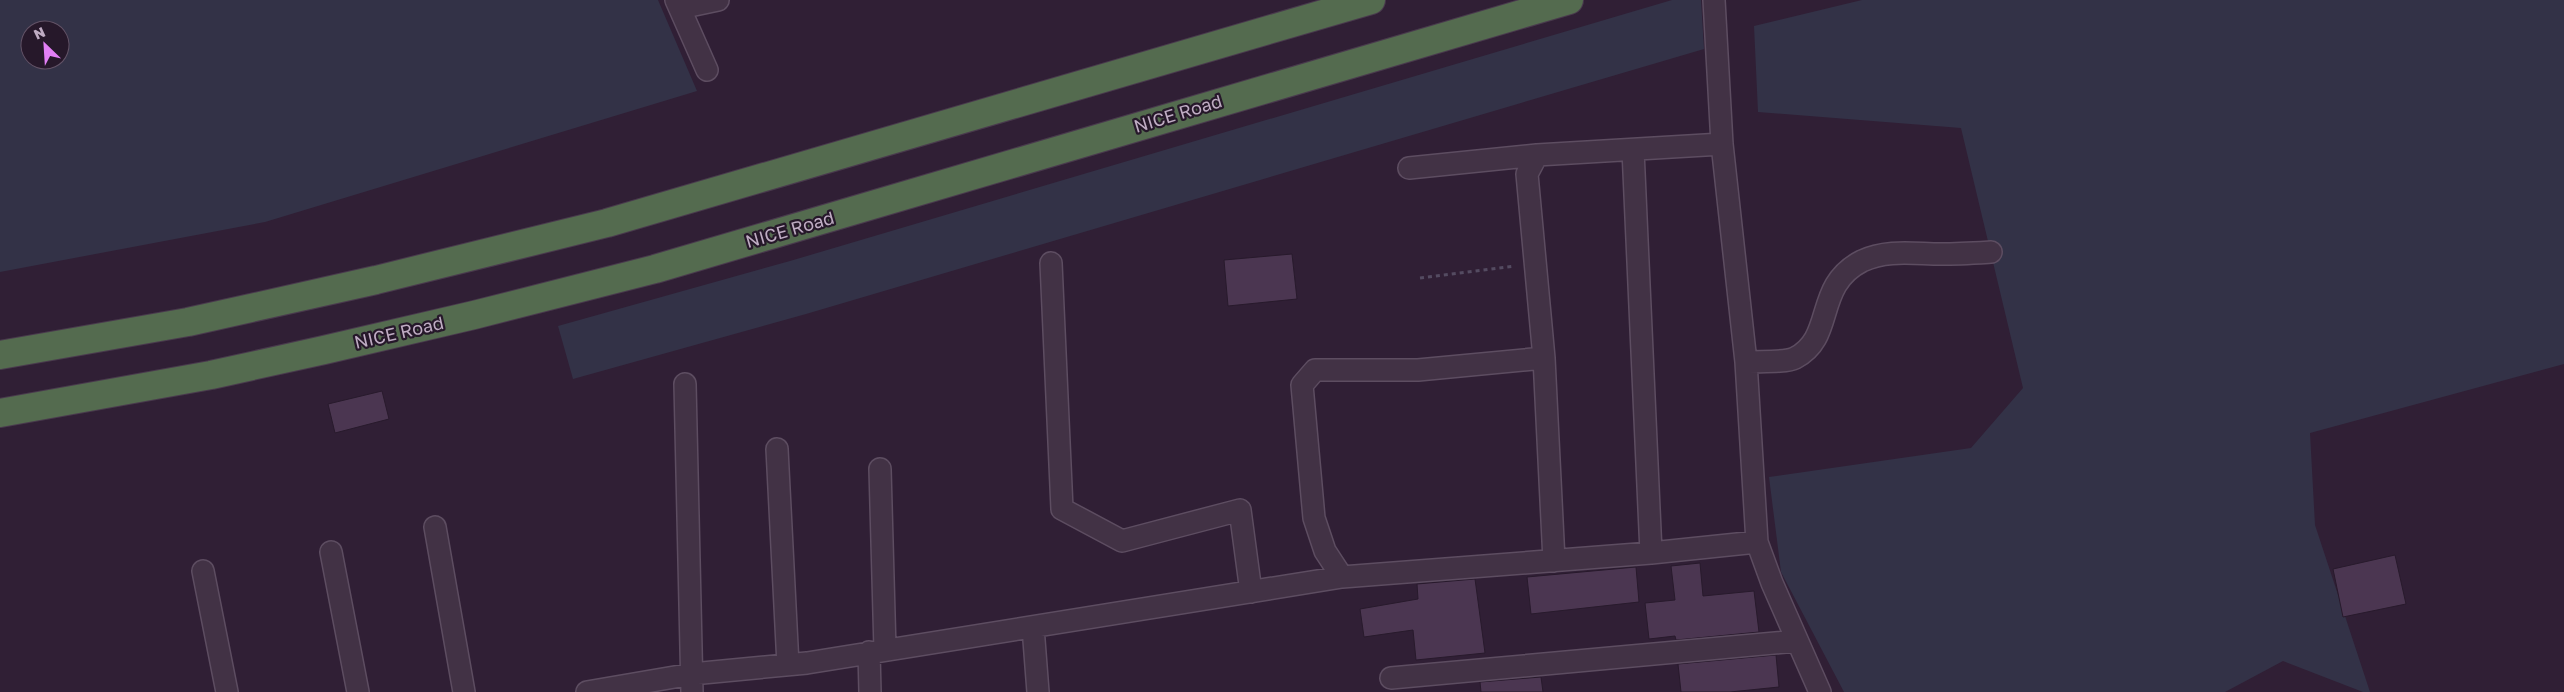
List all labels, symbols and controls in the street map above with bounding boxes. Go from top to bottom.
north arrow [20,20,70,70]
text: N [31,23,48,43]
street label: NICE Road [1131,89,1225,137]
street label: NICE Road [743,206,837,252]
street label: NICE Road [352,311,446,353]

